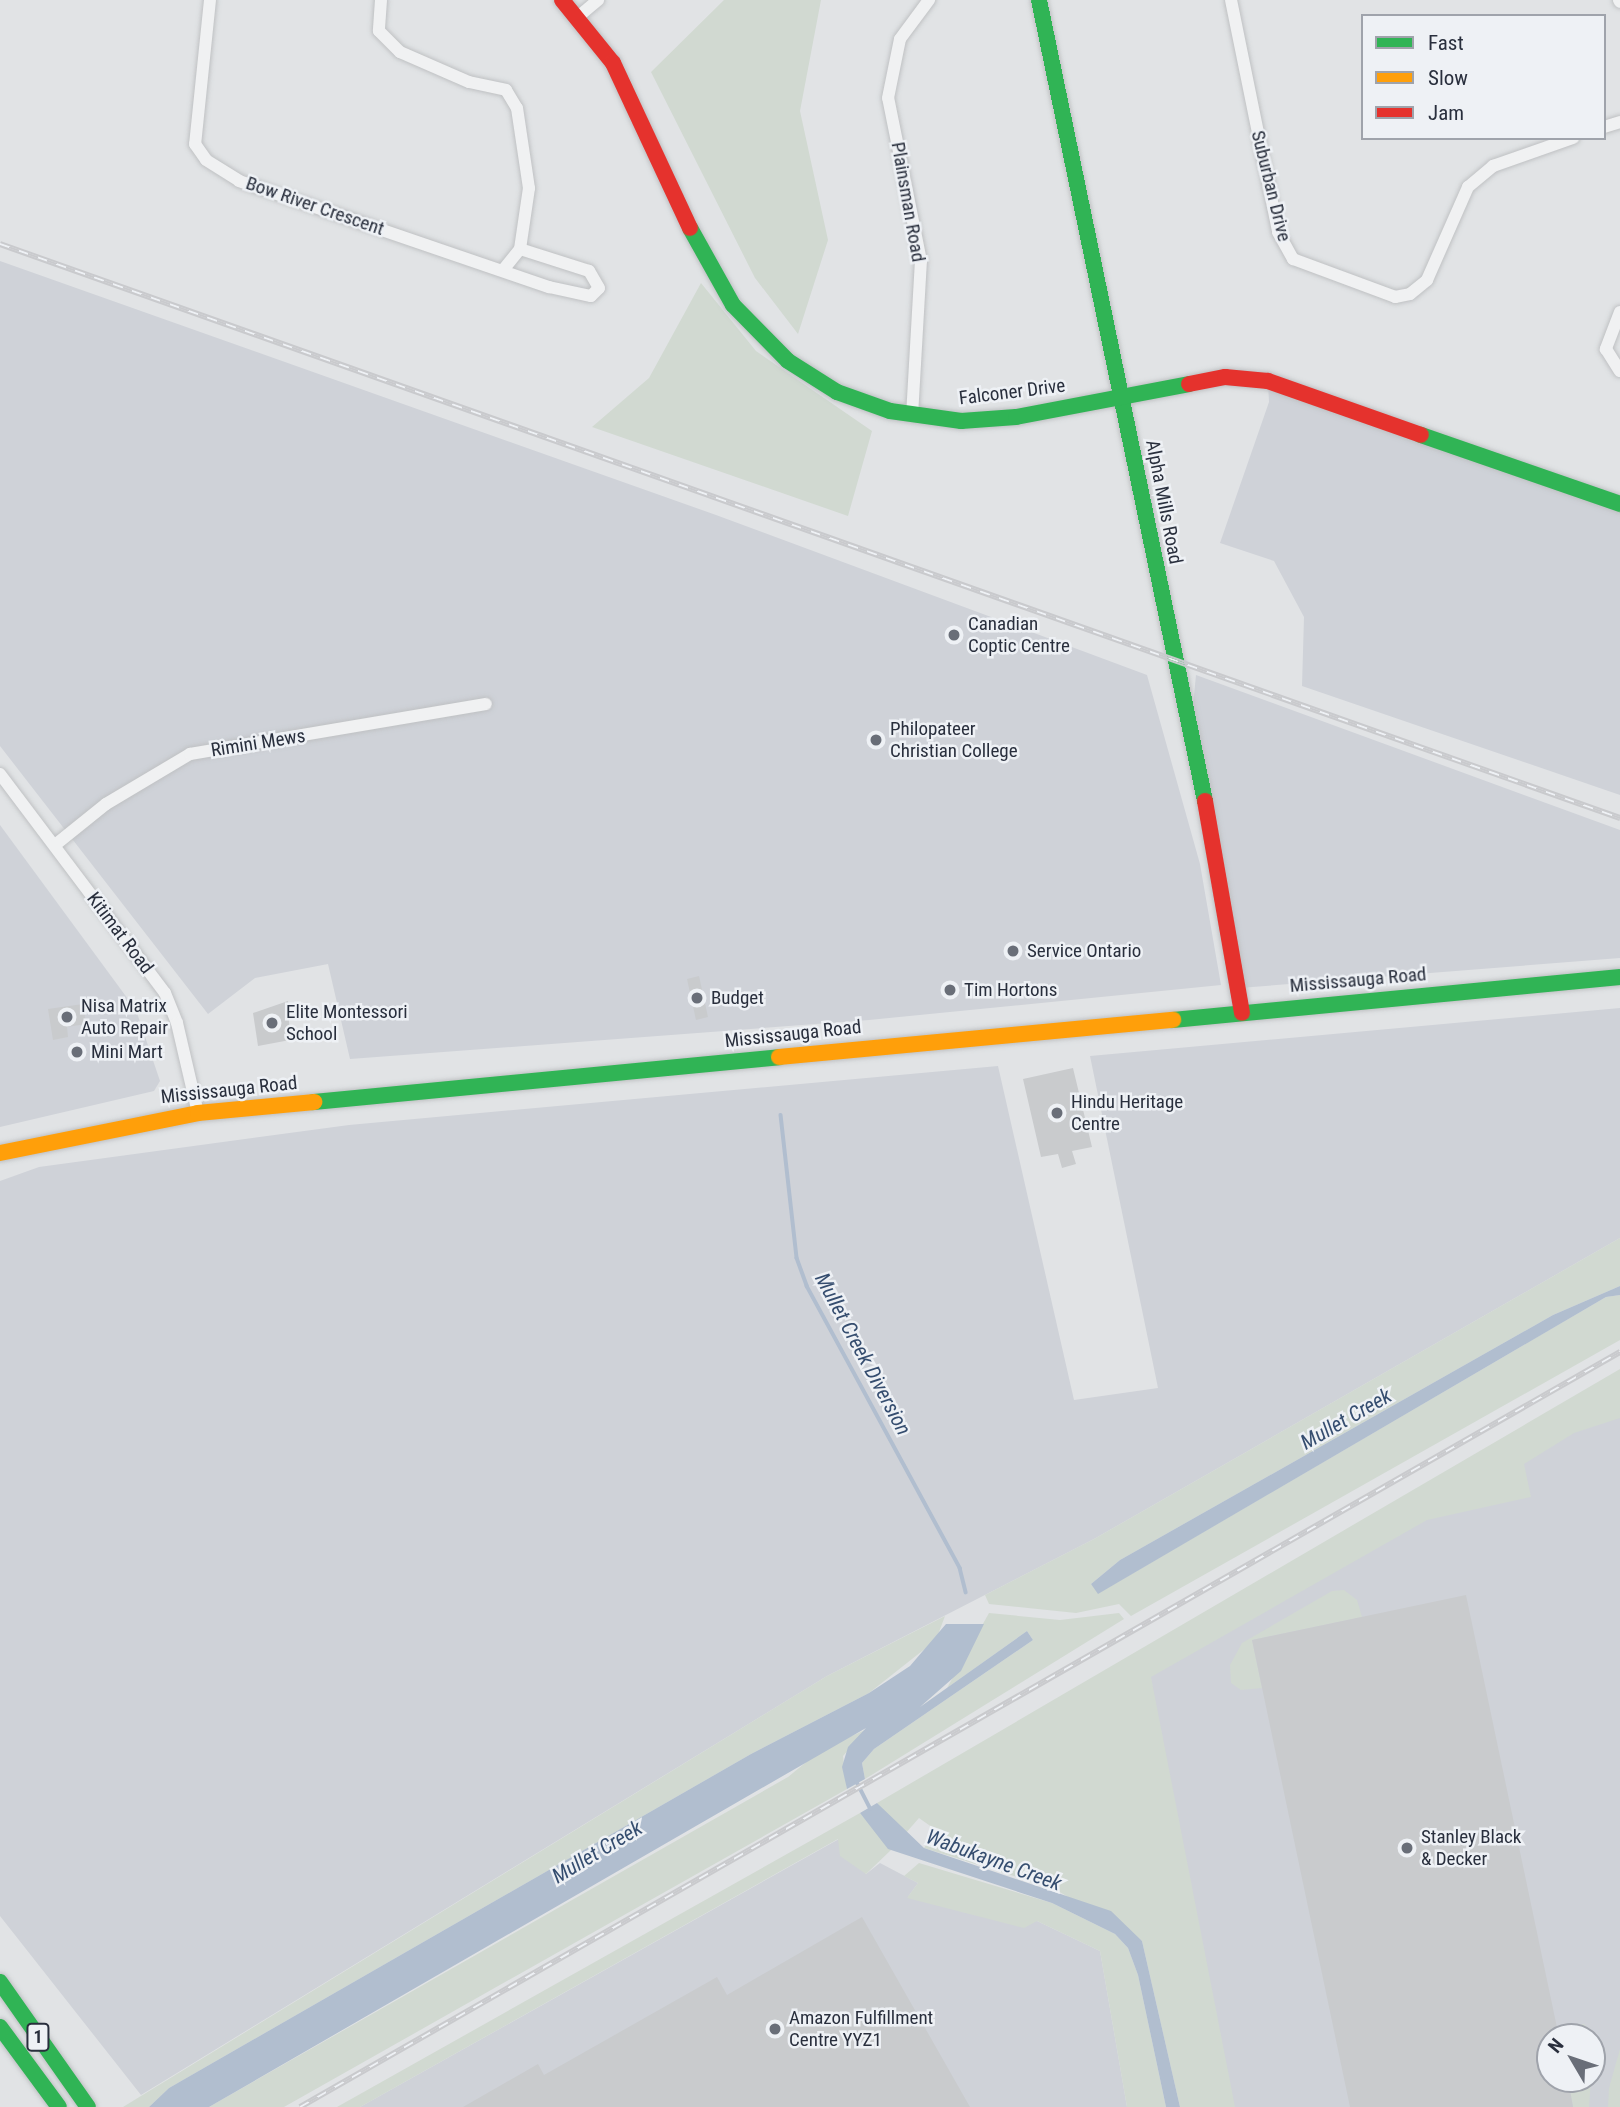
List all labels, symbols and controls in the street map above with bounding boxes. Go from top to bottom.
legend [1361,14,1606,140]
text: Fast [1428,31,1464,55]
text: Slow [1428,66,1468,90]
text: Jam [1428,101,1464,125]
street label: Suburban Drive [1246,128,1296,244]
street label: Plainsman Road [886,140,930,264]
street label: Bow River Crescent [243,172,387,240]
street label: Falconer Drive [958,374,1066,410]
street label: Alpha Mills Road [1141,438,1187,566]
place label: Canadian Coptic Centre [968,613,1070,657]
marker: Canadian Coptic Centre [946,627,962,643]
place label: Philopateer Christian College [890,718,1018,762]
street label: Rimini Mews [209,724,307,762]
marker: Philopateer Christian College [868,732,884,748]
street label: Kitimat Road [82,888,158,978]
place label: Service Ontario [1027,940,1141,962]
marker: Service Ontario [1005,943,1021,959]
street label: Mississauga Road [1289,963,1427,997]
place label: Tim Hortons [964,979,1057,1001]
marker: Tim Hortons [942,982,958,998]
place label: Budget [711,987,764,1009]
marker: Budget [689,990,705,1006]
place label: Nisa Matrix Auto Repair [81,995,168,1039]
place label: Elite Montessori School [286,1001,408,1045]
marker: Nisa Matrix Auto Repair [59,1009,75,1025]
marker: Elite Montessori School [264,1015,280,1031]
street label: Mississauga Road [724,1016,862,1052]
place label: Mini Mart [91,1041,163,1063]
marker: Mini Mart [69,1044,85,1060]
street label: Mississauga Road [160,1072,298,1108]
place label: Hindu Heritage Centre [1071,1091,1183,1135]
marker: Hindu Heritage Centre [1049,1105,1065,1121]
water label: Mullet Creek Diversion [810,1269,916,1439]
water label: Mullet Creek [1296,1383,1396,1455]
water label: Mullet Creek [547,1815,647,1889]
water label: Wabukayne Creek [923,1824,1065,1896]
place label: Stanley Black & Decker [1421,1826,1521,1870]
marker: Stanley Black & Decker [1399,1840,1415,1856]
place label: Amazon Fulfillment Centre YYZ1 [789,2007,933,2051]
marker: Amazon Fulfillment Centre YYZ1 [767,2021,783,2037]
road number: 1 [26,2022,50,2052]
north arrow [1536,2023,1606,2093]
text: N [1543,2034,1568,2057]

